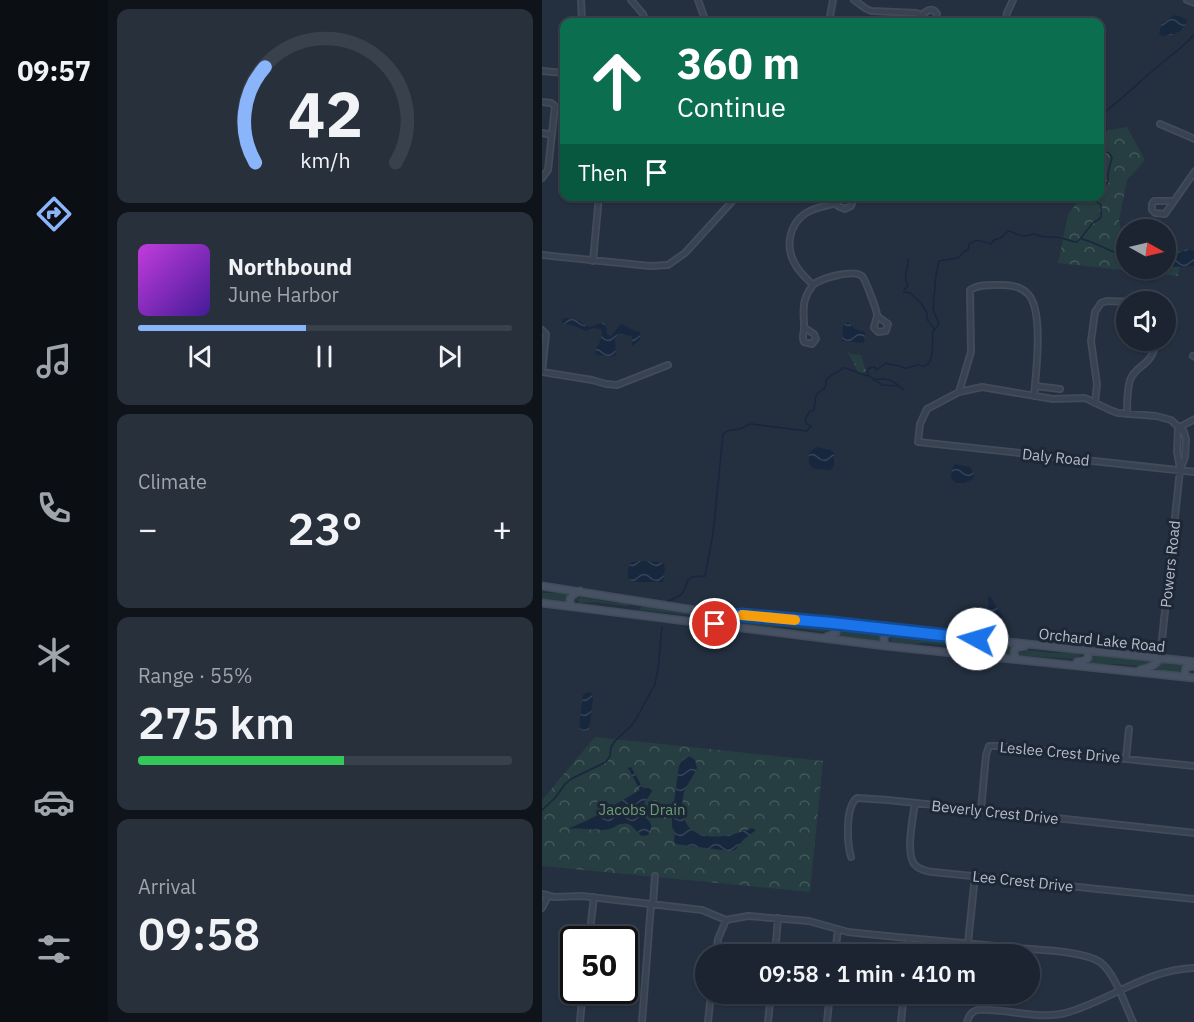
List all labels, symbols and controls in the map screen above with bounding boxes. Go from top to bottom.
text: 360 m [677,36,800,91]
icon: ahead [578,42,656,120]
text: 09:57 [17,53,91,88]
text: 42 [288,73,362,154]
text: Continue [677,89,786,124]
text: km/h [300,146,350,174]
icon: arrive [640,156,673,189]
text: Then [578,158,628,187]
icon: directions [33,193,75,235]
north arrow [1116,219,1176,279]
map controls [1116,219,1176,351]
text: Northbound [228,252,352,281]
text: June Harbor [228,281,339,308]
button: sound [1116,291,1176,351]
icon: music [33,340,75,382]
icon: previous [184,340,217,373]
icon: pause [308,340,341,373]
icon: next [433,340,466,373]
street label: Daly Road [1021,444,1091,470]
text: Climate [138,468,207,495]
icon: phone [33,487,75,529]
text: 23° [287,499,363,557]
text: − [138,507,158,550]
text: + [492,507,512,550]
street label: Powers Road [1156,519,1184,609]
pin [689,598,740,649]
icon: arrive [698,607,731,640]
position arrow [945,607,1009,671]
street label: Orchard Lake Road [1038,624,1166,656]
icon: climate [33,634,75,676]
text: Range · 55% [138,662,253,689]
text: 275 km [138,693,295,751]
street label: Leslee Crest Drive [999,737,1121,767]
icon: car [33,781,75,823]
street label: Beverly Crest Drive [931,796,1059,828]
park label: Jacobs Drain [599,800,685,819]
street label: Lee Crest Drive [972,866,1074,896]
text: Arrival [138,873,196,900]
text: 09:58 [138,904,260,962]
speed limit sign: 50 [560,926,638,1004]
icon: filters [33,928,75,970]
text: 09:58 · 1 min · 410 m [759,959,976,988]

